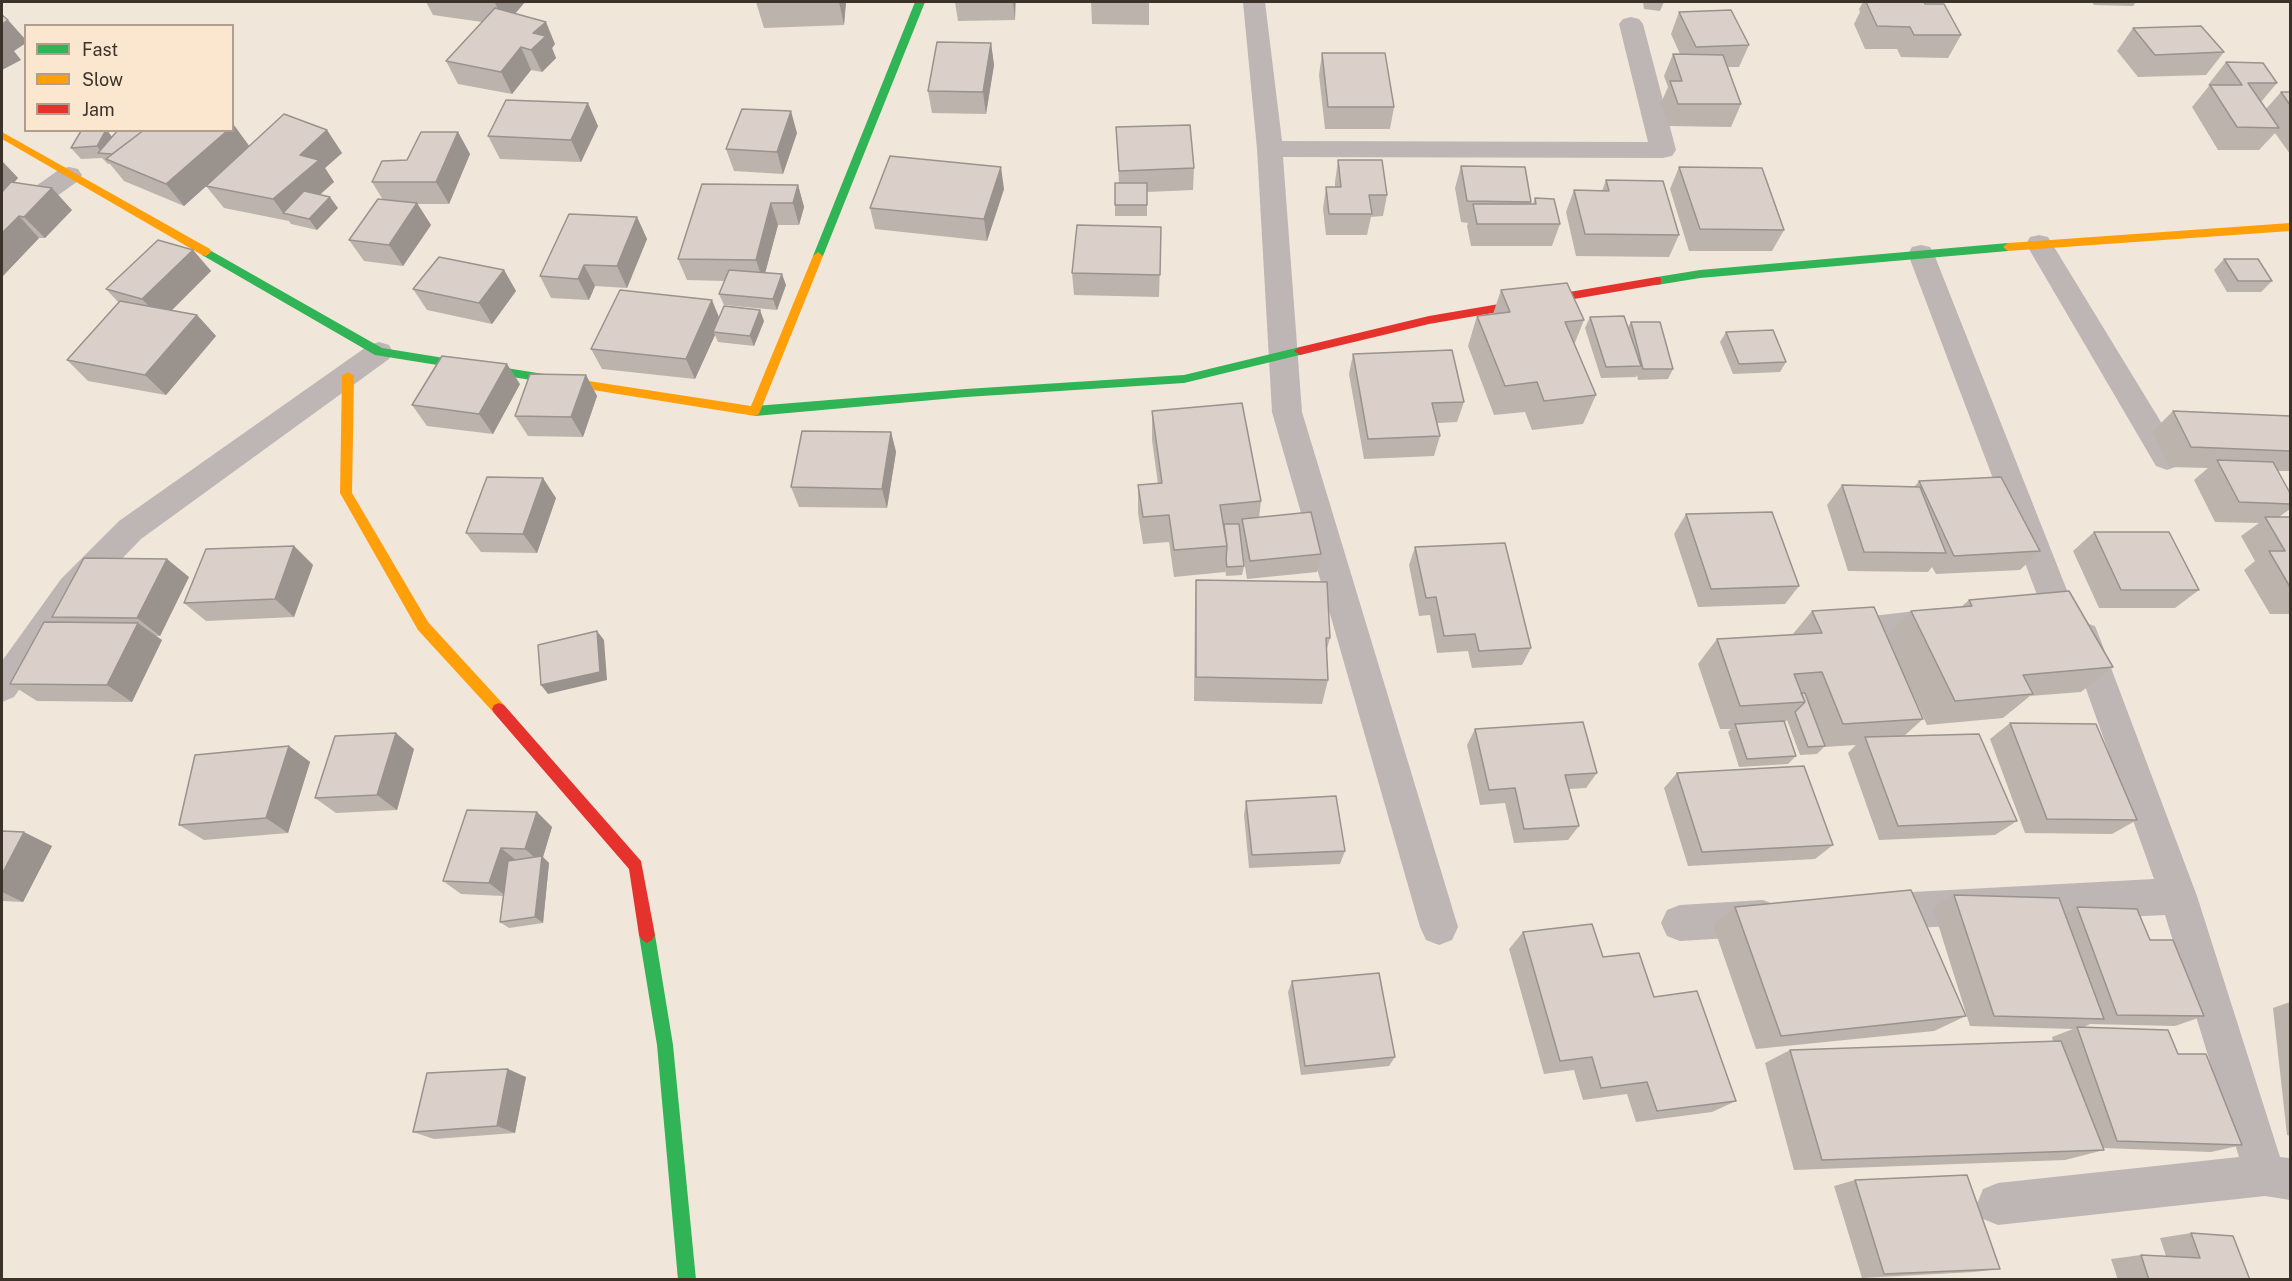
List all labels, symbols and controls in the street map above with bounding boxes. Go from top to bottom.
legend [24,24,234,132]
text: Fast [82,39,118,60]
text: Slow [82,69,123,90]
text: Jam [82,99,115,120]

